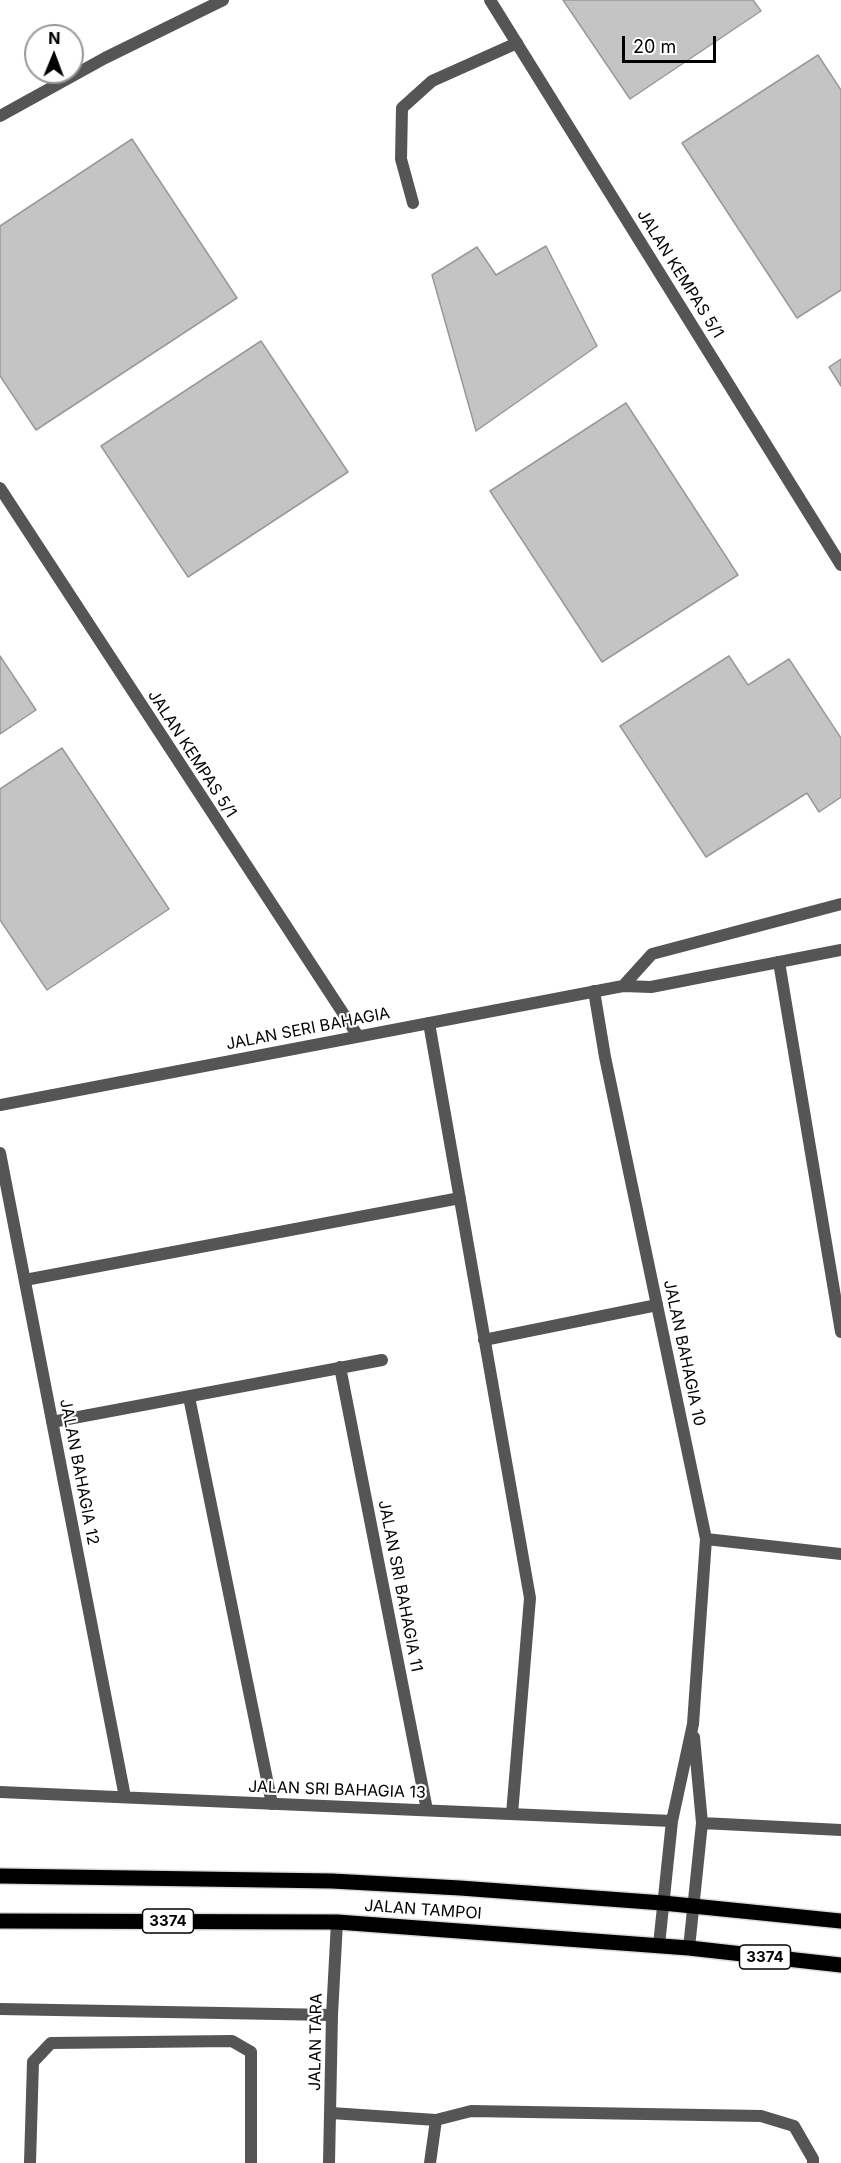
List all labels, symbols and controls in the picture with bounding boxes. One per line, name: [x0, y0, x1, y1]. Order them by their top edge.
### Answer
north arrow: [24, 24, 84, 84]
scale bar: [625, 24, 720, 62]
text: N: [48, 28, 61, 48]
text: 20 m: [633, 36, 676, 57]
street label: JALAN KEMPAS 5/1: [633, 206, 727, 342]
street label: JALAN KEMPAS 5/1: [144, 687, 240, 821]
street label: JALAN SERI BAHAGIA: [224, 1004, 392, 1054]
street label: JALAN BAHAGIA 10: [659, 1278, 709, 1428]
street label: JALAN BAHAGIA 12: [55, 1397, 103, 1547]
street label: JALAN SRI BAHAGIA 11: [374, 1499, 426, 1673]
street label: JALAN SRI BAHAGIA 13: [248, 1777, 426, 1803]
street label: JALAN TAMPOI: [364, 1896, 482, 1924]
road number: 3374: [142, 1909, 194, 1933]
road number: 3374: [740, 1945, 790, 1969]
street label: JALAN TARA: [306, 1993, 326, 2091]

